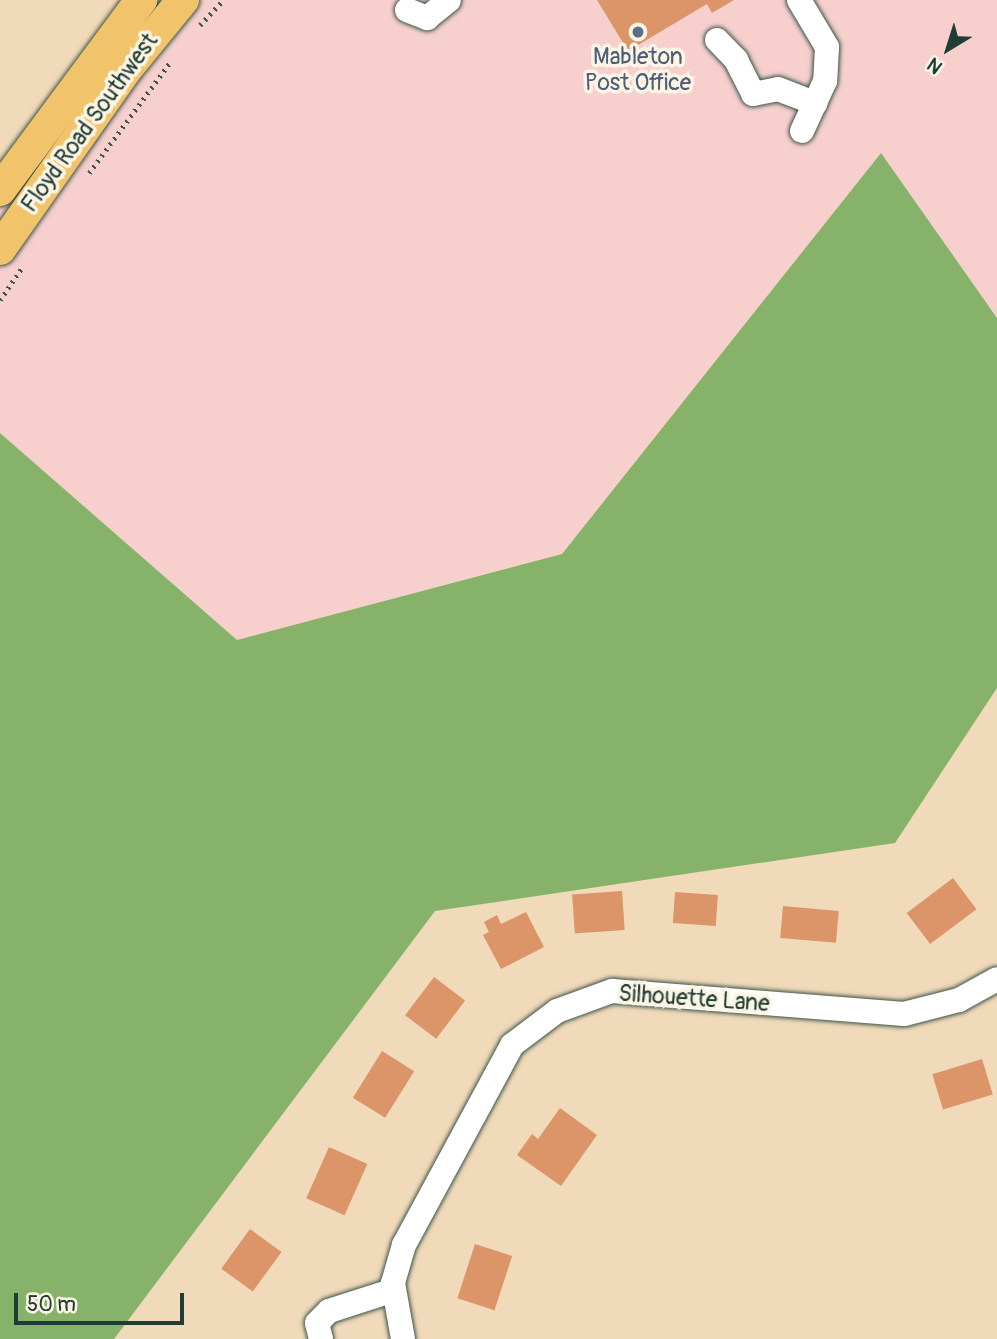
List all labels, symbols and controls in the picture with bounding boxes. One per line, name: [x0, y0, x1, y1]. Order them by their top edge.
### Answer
north arrow: [913, 14, 983, 84]
marker: Mableton Post Office: [630, 24, 646, 40]
street label: Floyd Road Southwest: [16, 28, 164, 218]
place label: Mableton Post Office: [585, 43, 691, 97]
text: N: [923, 52, 948, 79]
street label: Silhouette Lane: [618, 980, 770, 1018]
scale bar: [18, 1280, 187, 1324]
text: 50 m: [27, 1291, 76, 1318]

